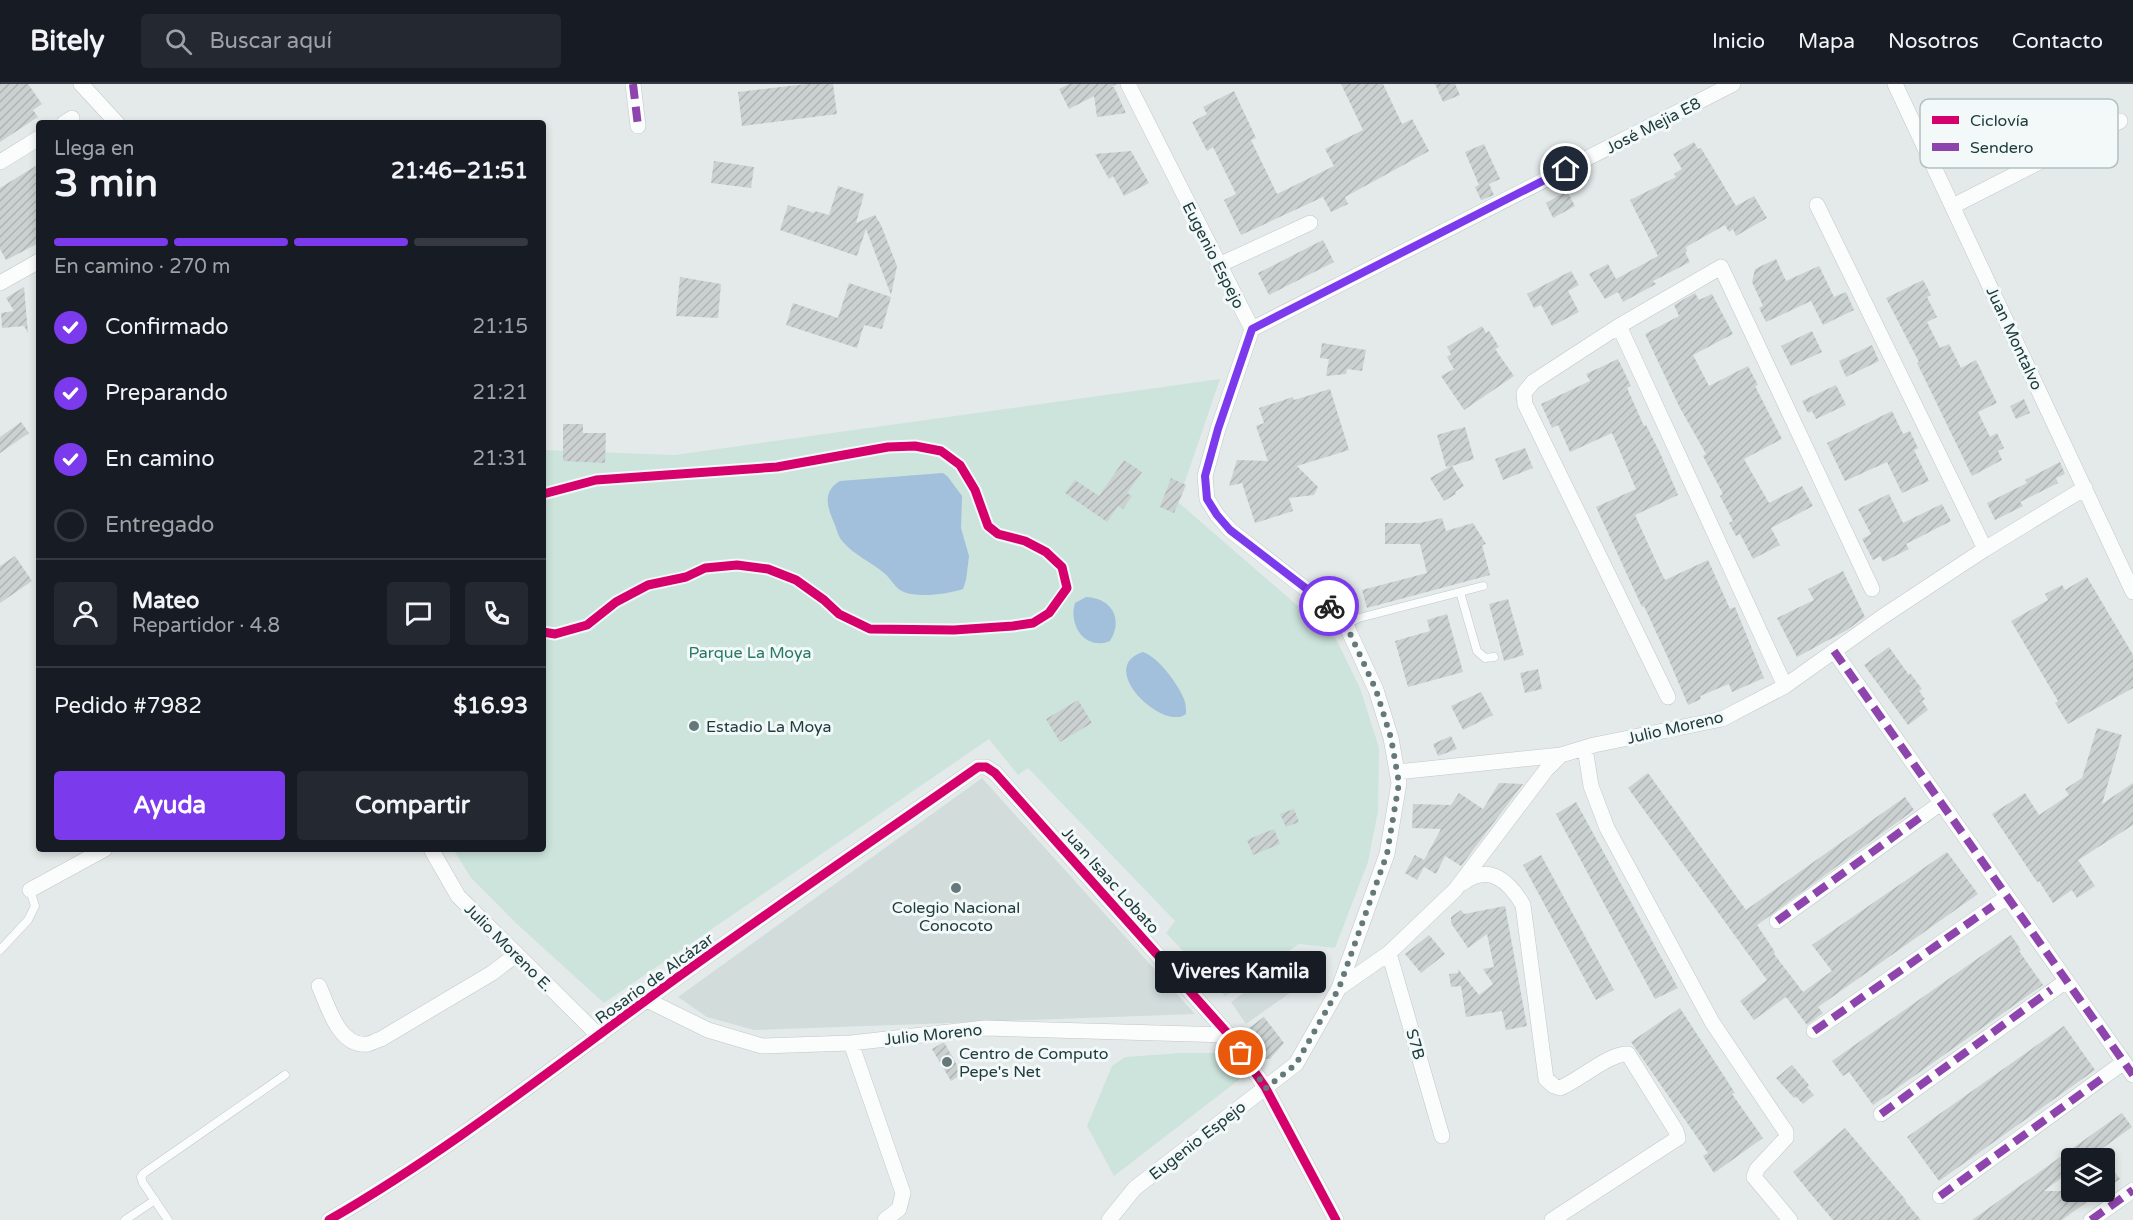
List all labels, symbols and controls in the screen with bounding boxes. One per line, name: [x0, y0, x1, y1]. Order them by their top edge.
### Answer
search box: [141, 14, 561, 68]
text: Bitely: [30, 24, 105, 58]
icon: search: [162, 25, 195, 58]
text: Buscar aquí: [210, 28, 332, 54]
text: Inicio: [1712, 29, 1765, 54]
text: Mapa: [1798, 29, 1855, 54]
text: Nosotros: [1888, 29, 1979, 54]
text: Contacto: [2012, 29, 2103, 54]
street label: José Mejia E8: [1603, 93, 1704, 158]
legend: [1920, 99, 2118, 168]
text: Ciclovía: [1970, 111, 2029, 131]
text: Llega en: [54, 137, 134, 161]
text: Sendero: [1970, 138, 2033, 158]
pin: [1540, 143, 1591, 194]
icon: home: [1549, 152, 1582, 185]
text: 21:46–21:51: [391, 158, 528, 184]
text: 3 min: [54, 160, 158, 207]
street label: Eugenio Espejo: [1178, 199, 1249, 312]
text: En camino · 270 m: [54, 255, 230, 279]
street label: Juan Montalvo: [1981, 284, 2047, 393]
icon: check: [54, 311, 87, 344]
text: Confirmado: [105, 314, 229, 340]
text: 21:15: [473, 315, 528, 339]
icon: check: [54, 377, 87, 410]
text: Preparando: [105, 380, 228, 406]
text: 21:21: [473, 381, 528, 405]
icon: check: [54, 443, 87, 476]
text: En camino: [105, 446, 215, 472]
text: 21:31: [473, 447, 528, 471]
text: Entregado: [105, 512, 214, 538]
courier: [1299, 576, 1359, 636]
button: person: [54, 582, 117, 645]
button: chat: [387, 582, 450, 645]
button: phone: [465, 582, 528, 645]
text: Mateo: [132, 588, 199, 614]
icon: bike: [1313, 590, 1346, 623]
text: Repartidor · 4.8: [132, 614, 280, 638]
park label: Parque La Moya: [689, 643, 811, 663]
text: Pedido #7982: [54, 693, 202, 719]
text: $16.93: [453, 693, 528, 719]
street label: Julio Moreno: [1625, 707, 1725, 749]
place label: Estadio La Moya: [706, 717, 832, 737]
marker: Estadio La Moya: [687, 719, 701, 733]
button: Ayuda: [54, 771, 285, 840]
button: Compartir: [297, 771, 528, 840]
street label: Juan Isaac Lobato: [1057, 823, 1163, 938]
marker: Colegio Nacional Conocoto: [949, 881, 963, 895]
place label: Colegio Nacional Conocoto: [892, 898, 1020, 936]
street label: Julio Moreno E.: [460, 899, 557, 996]
street label: Rosario de Alcázar: [591, 929, 718, 1028]
callout: Viveres Kamila: [1156, 951, 1326, 993]
text: Viveres Kamila: [1171, 960, 1310, 984]
street label: Julio Moreno: [883, 1020, 983, 1050]
pin: [1215, 1027, 1266, 1078]
street label: S7B: [1401, 1027, 1429, 1062]
icon: bag: [1224, 1036, 1257, 1069]
place label: Centro de Computo Pepe's Net: [959, 1044, 1109, 1082]
marker: Centro de Computo Pepe's Net: [940, 1055, 954, 1069]
street label: Eugenio Espejo: [1145, 1097, 1250, 1185]
map controls: [2061, 1148, 2115, 1202]
button: layers: [2061, 1148, 2115, 1202]

